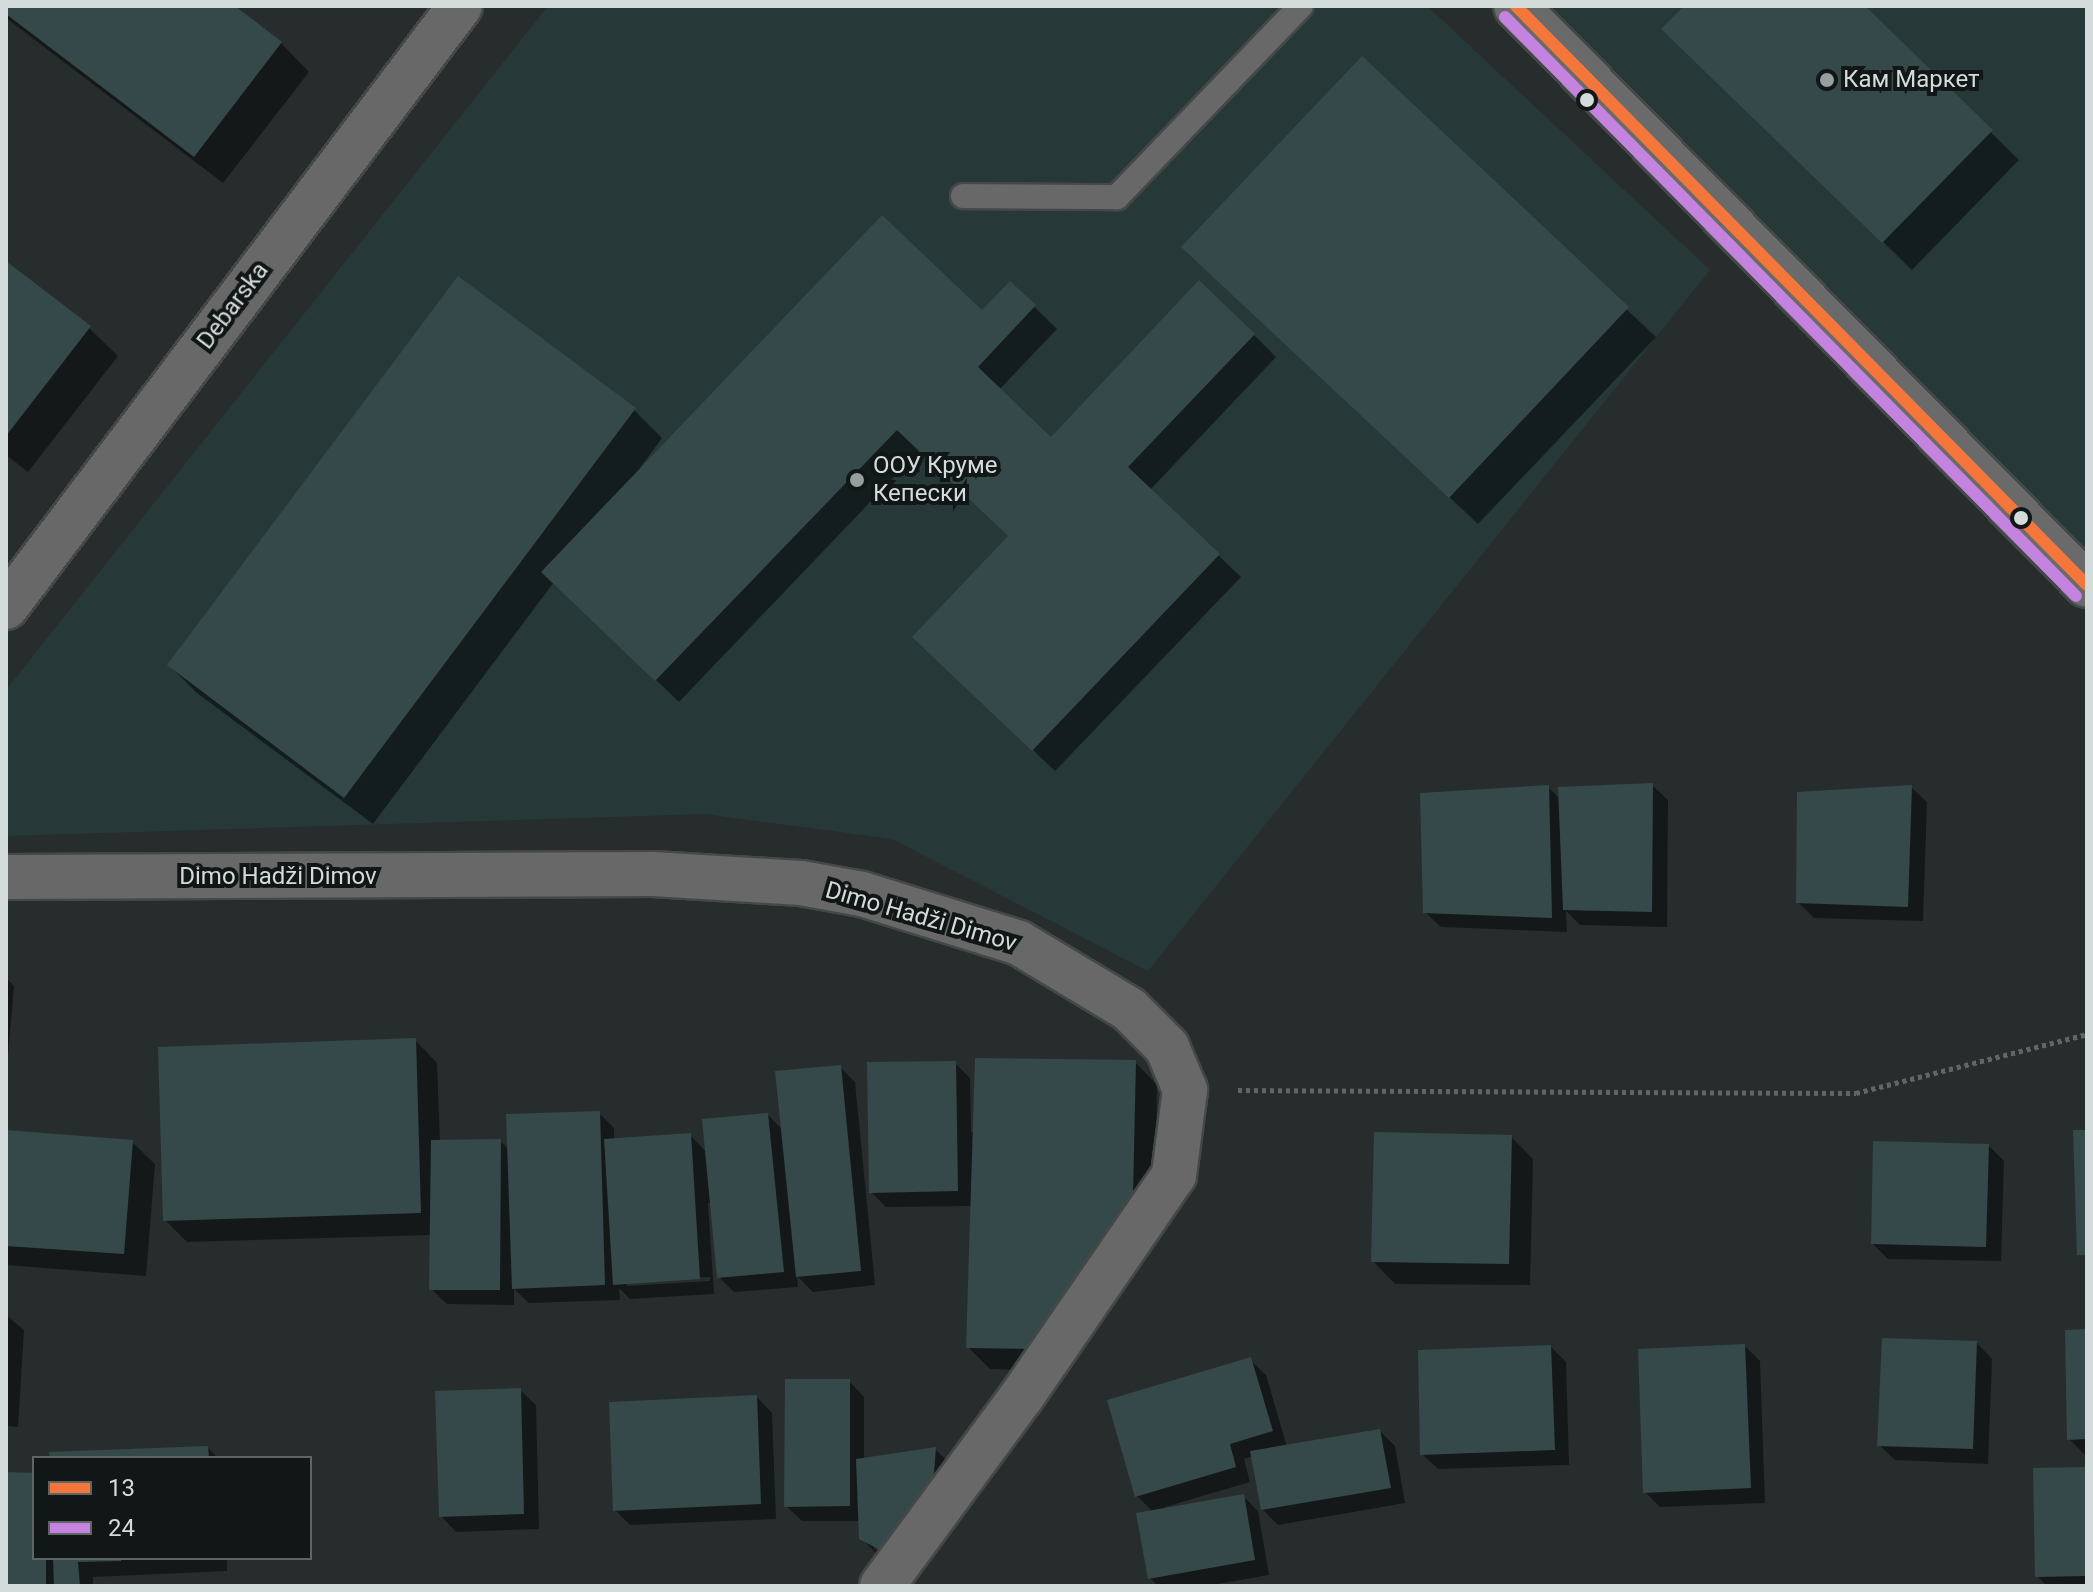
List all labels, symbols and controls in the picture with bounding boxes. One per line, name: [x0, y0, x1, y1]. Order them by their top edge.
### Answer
place label: Кам Маркет: [1843, 66, 1980, 94]
marker: Кам Маркет: [1818, 71, 1836, 89]
unlabelled marker: [1579, 92, 1595, 108]
street label: Debarska: [191, 257, 275, 355]
place label: ООУ Круме Кепески: [873, 452, 997, 508]
marker: ООУ Круме Кепески: [848, 471, 866, 489]
unlabelled marker: [2013, 510, 2029, 526]
street label: Dimo Hadži Dimov: [179, 863, 377, 891]
street label: Dimo Hadži Dimov: [822, 876, 1020, 958]
legend: [32, 1456, 312, 1560]
text: 13: [108, 1474, 135, 1502]
text: 24: [108, 1514, 135, 1542]

